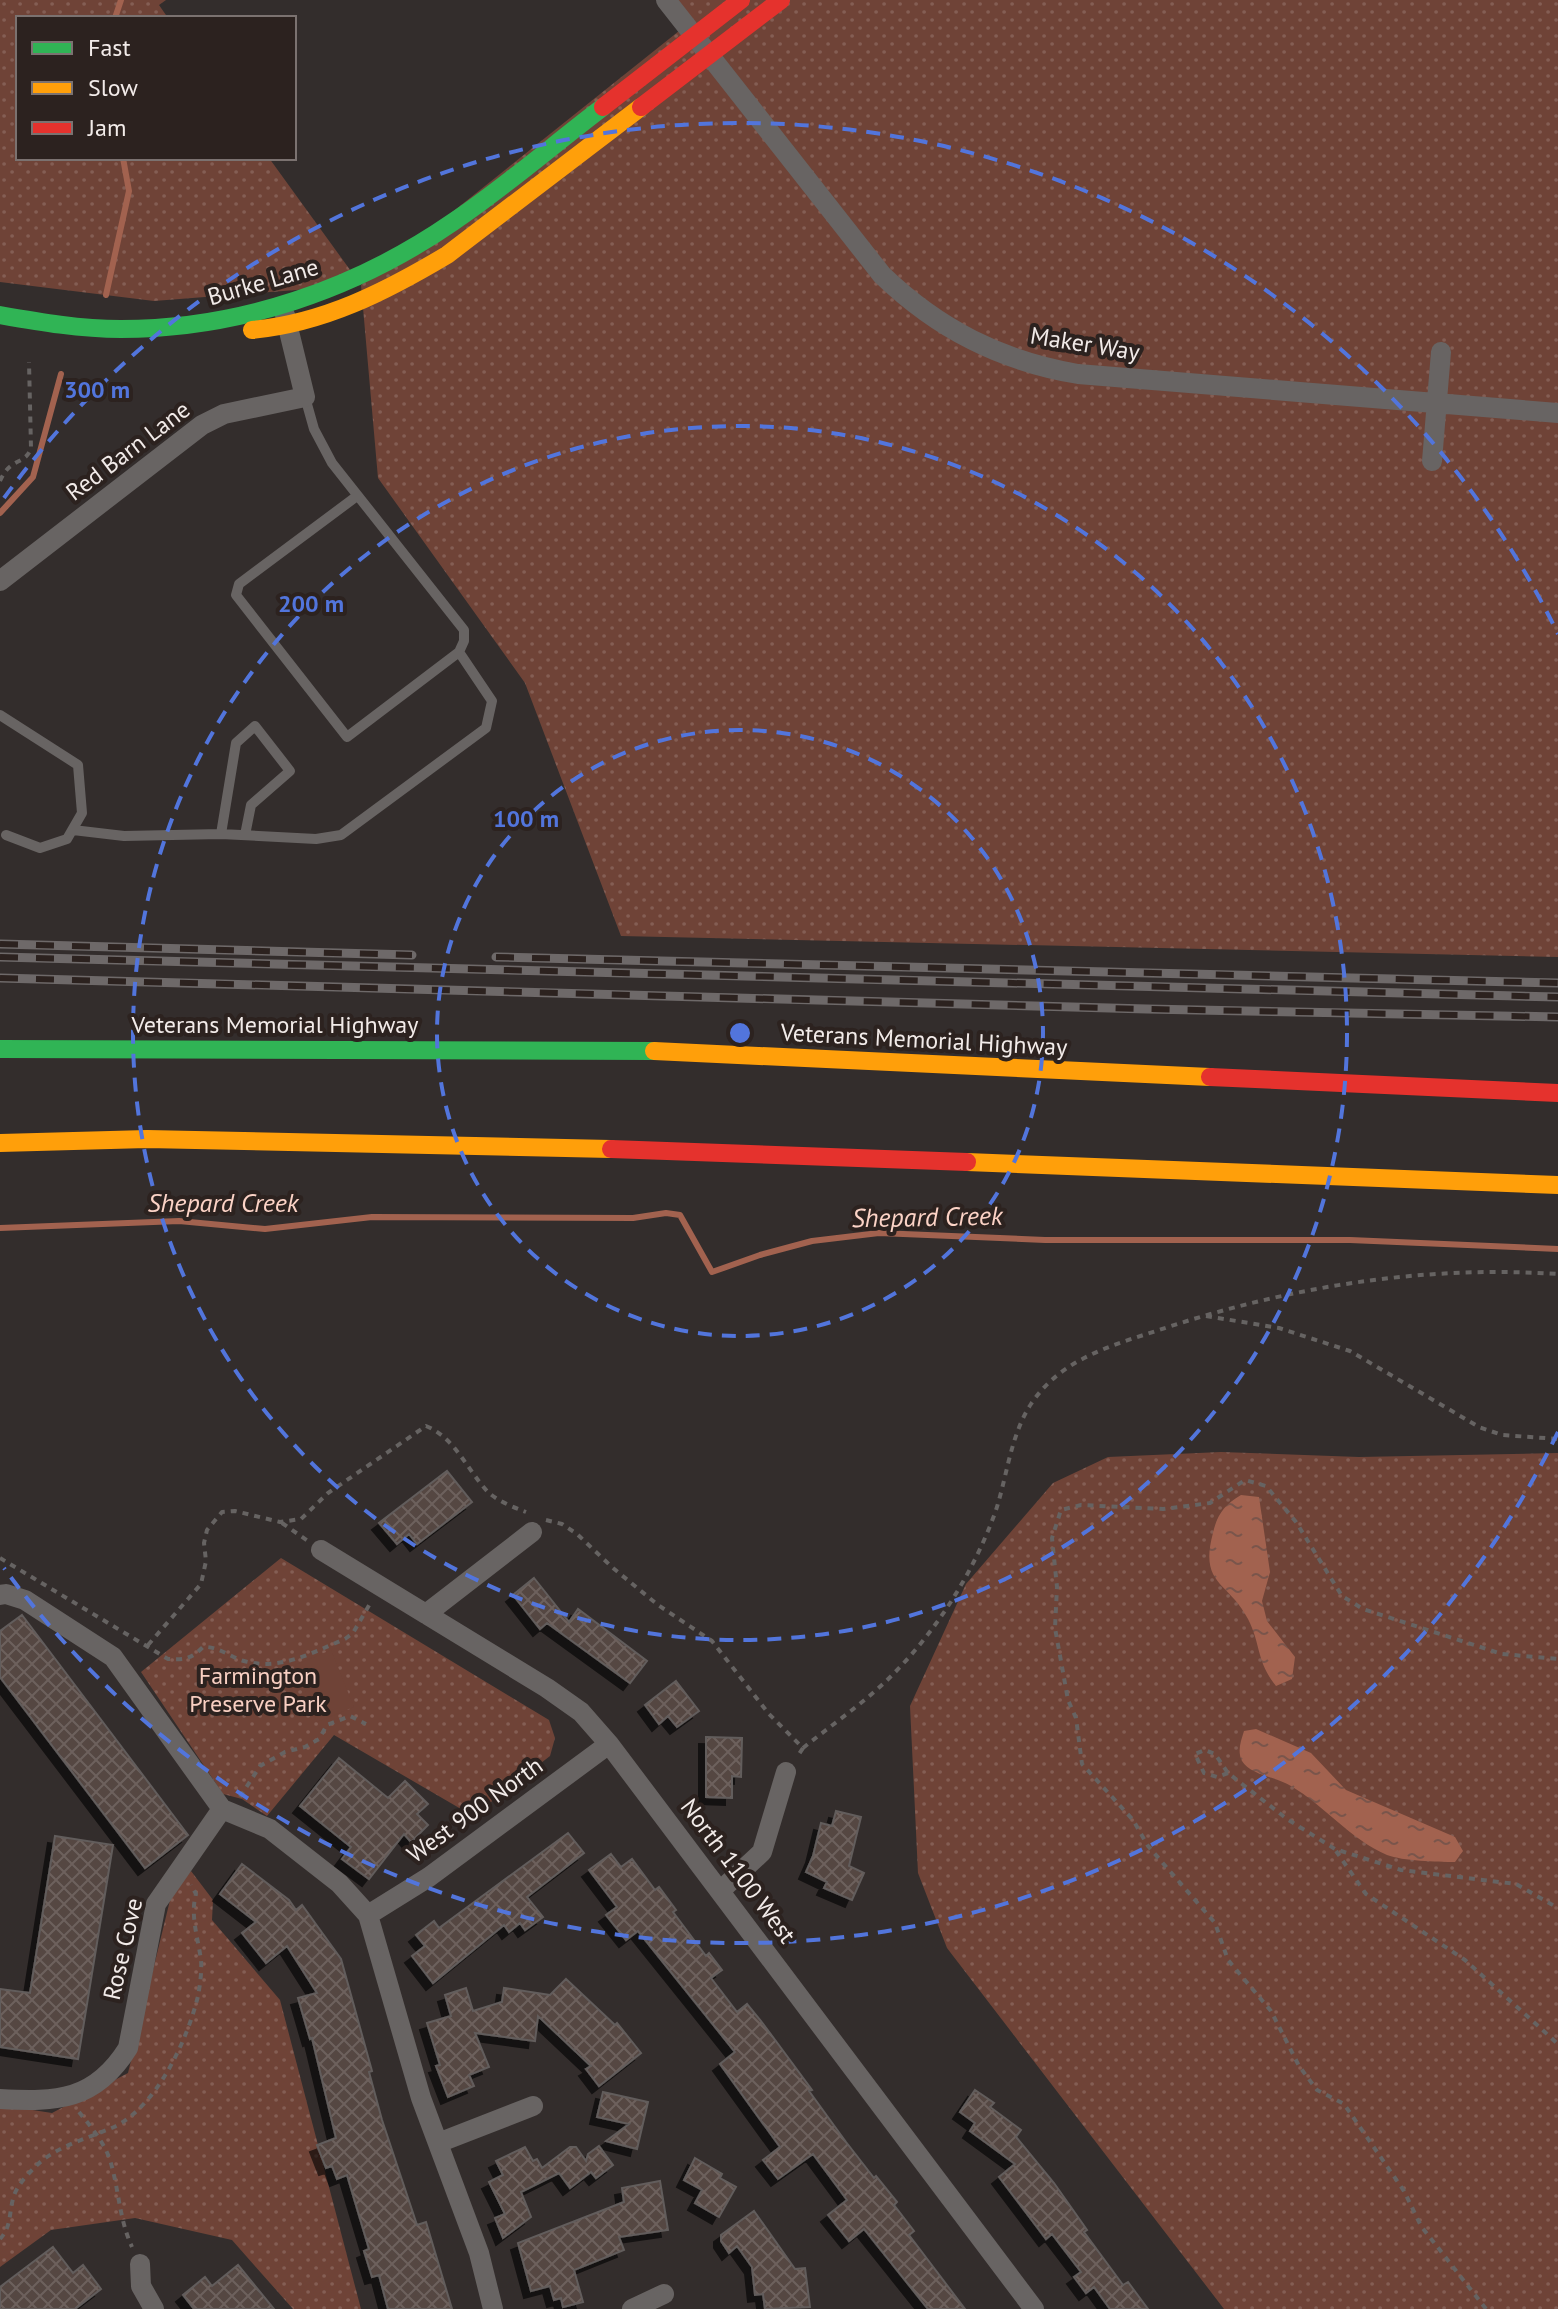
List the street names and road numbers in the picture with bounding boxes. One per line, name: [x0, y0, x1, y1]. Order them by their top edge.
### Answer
street label: Burke Lane: [204, 251, 322, 312]
street label: Maker Way: [1028, 320, 1142, 367]
street label: Red Barn Lane: [60, 394, 196, 507]
street label: Veterans Memorial Highway: [131, 1009, 418, 1040]
street label: Veterans Memorial Highway: [779, 1016, 1068, 1062]
street label: West 900 North: [401, 1750, 549, 1869]
street label: North 1100 West: [674, 1792, 803, 1949]
street label: Rose Cove: [96, 1895, 149, 2003]

